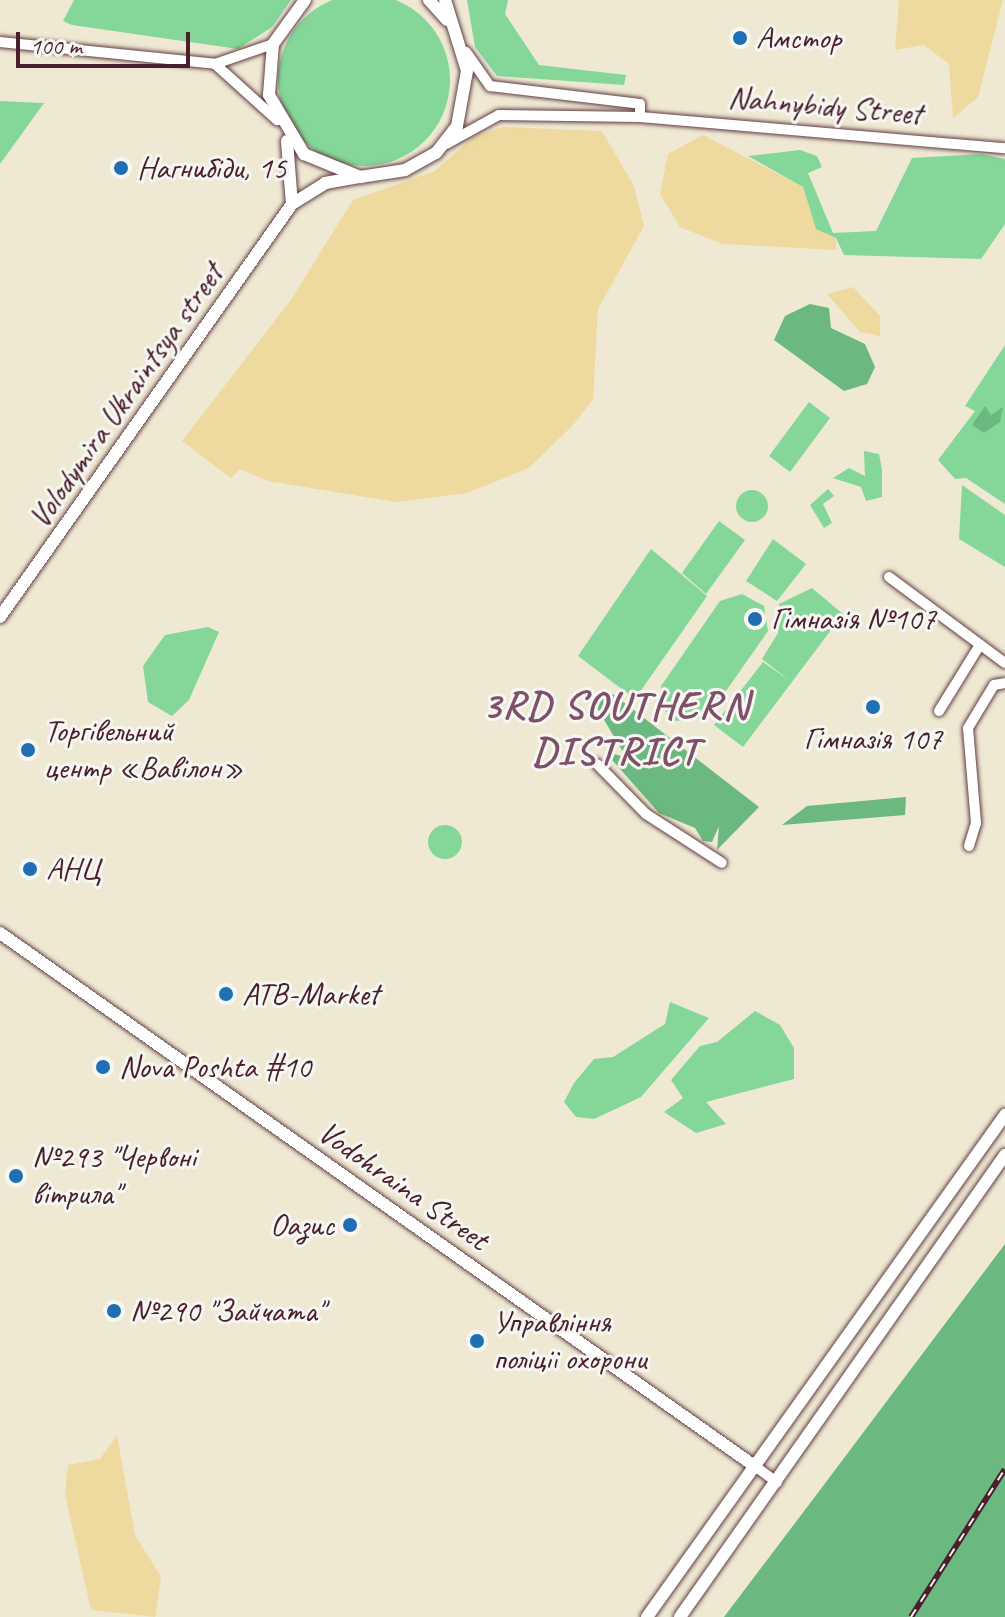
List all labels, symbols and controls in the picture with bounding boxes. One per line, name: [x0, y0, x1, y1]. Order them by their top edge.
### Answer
scale bar: [20, 16, 194, 66]
place label: Амстор: [756, 19, 841, 57]
marker: Амстор: [731, 29, 749, 47]
text: 100 m: [30, 31, 82, 61]
street label: Nahnybidy Street: [727, 78, 923, 134]
place label: Нагнибіди, 15: [137, 149, 286, 187]
marker: Нагнибіди, 15: [112, 159, 130, 177]
street label: Volodymira Ukraintsya street: [20, 256, 232, 536]
place label: Гімназія №107: [771, 600, 936, 638]
marker: Гімназія №107: [746, 610, 764, 628]
district label: 3RD SOUTHERN DISTRICT: [483, 681, 749, 775]
marker: Гімназія 107: [864, 698, 882, 716]
place label: Торгівельний центр «Вавілон»: [44, 713, 243, 788]
place label: Гімназія 107: [804, 720, 942, 758]
marker: Торгівельний центр «Вавілон»: [19, 741, 37, 759]
place label: АНЦ: [46, 850, 101, 888]
marker: АНЦ: [21, 860, 39, 878]
place label: ATB-Market: [242, 975, 379, 1013]
marker: ATB-Market: [217, 985, 235, 1003]
place label: Nova Poshta #10: [119, 1048, 309, 1086]
marker: Nova Poshta #10: [94, 1058, 112, 1076]
street label: Vodohraina Street: [310, 1113, 496, 1259]
place label: №293 "Червоні вітрила": [32, 1139, 196, 1214]
marker: №293 "Червоні вітрила": [7, 1167, 25, 1185]
place label: Оазис: [270, 1206, 334, 1244]
marker: Оазис: [341, 1216, 359, 1234]
place label: №290 "Зайчата": [130, 1292, 324, 1330]
marker: №290 "Зайчата": [105, 1302, 123, 1320]
place label: Управлiння полiцii охорони: [493, 1304, 647, 1379]
marker: Управлiння полiцii охорони: [468, 1332, 486, 1350]

